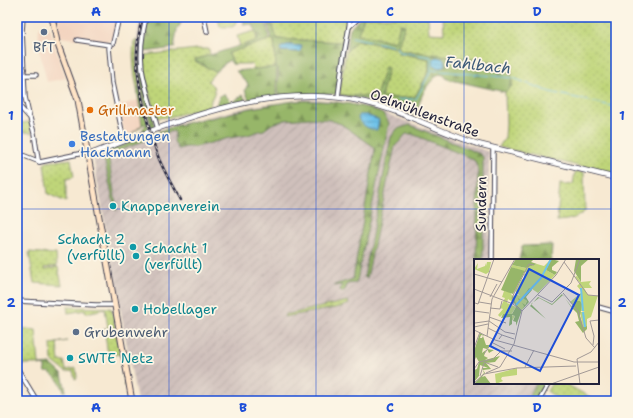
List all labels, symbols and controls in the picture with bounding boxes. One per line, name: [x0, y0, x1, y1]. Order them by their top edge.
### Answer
text: A: [91, 3, 101, 20]
text: B: [239, 3, 247, 20]
text: C: [386, 3, 394, 20]
text: D: [532, 3, 542, 20]
marker: BfT: [39, 27, 49, 37]
place label: BfT: [33, 38, 55, 56]
water label: Fahlbach: [444, 52, 512, 78]
street label: Oelmühlenstraße: [368, 85, 482, 141]
place label: Grillmaster: [98, 101, 175, 119]
marker: Grillmaster: [85, 105, 95, 115]
text: 1: [8, 107, 14, 124]
text: 1: [619, 107, 625, 124]
place label: Bestattungen Hackmann: [80, 127, 170, 161]
marker: Bestattungen Hackmann: [67, 139, 77, 149]
street label: Sundern: [472, 176, 490, 232]
place label: Knappenverein: [121, 197, 220, 215]
marker: Knappenverein: [108, 201, 118, 211]
place label: Schacht 2 (verfüllt): [57, 230, 125, 264]
place label: Schacht 1 (verfüllt): [144, 239, 208, 273]
marker: Schacht 2 (verfüllt): [128, 242, 138, 252]
marker: Schacht 1 (verfüllt): [131, 251, 141, 261]
inset map: [474, 259, 599, 384]
text: 2: [6, 294, 16, 311]
text: 2: [617, 294, 627, 311]
place label: Hobellager: [143, 300, 218, 318]
marker: Hobellager: [130, 304, 140, 314]
place label: Grubenwehr: [84, 323, 168, 341]
marker: Grubenwehr: [71, 327, 81, 337]
place label: SWTE Netz: [78, 349, 154, 367]
marker: SWTE Netz: [65, 353, 75, 363]
text: A: [91, 399, 101, 416]
text: B: [239, 399, 247, 416]
text: C: [386, 399, 394, 416]
text: D: [532, 399, 542, 416]

